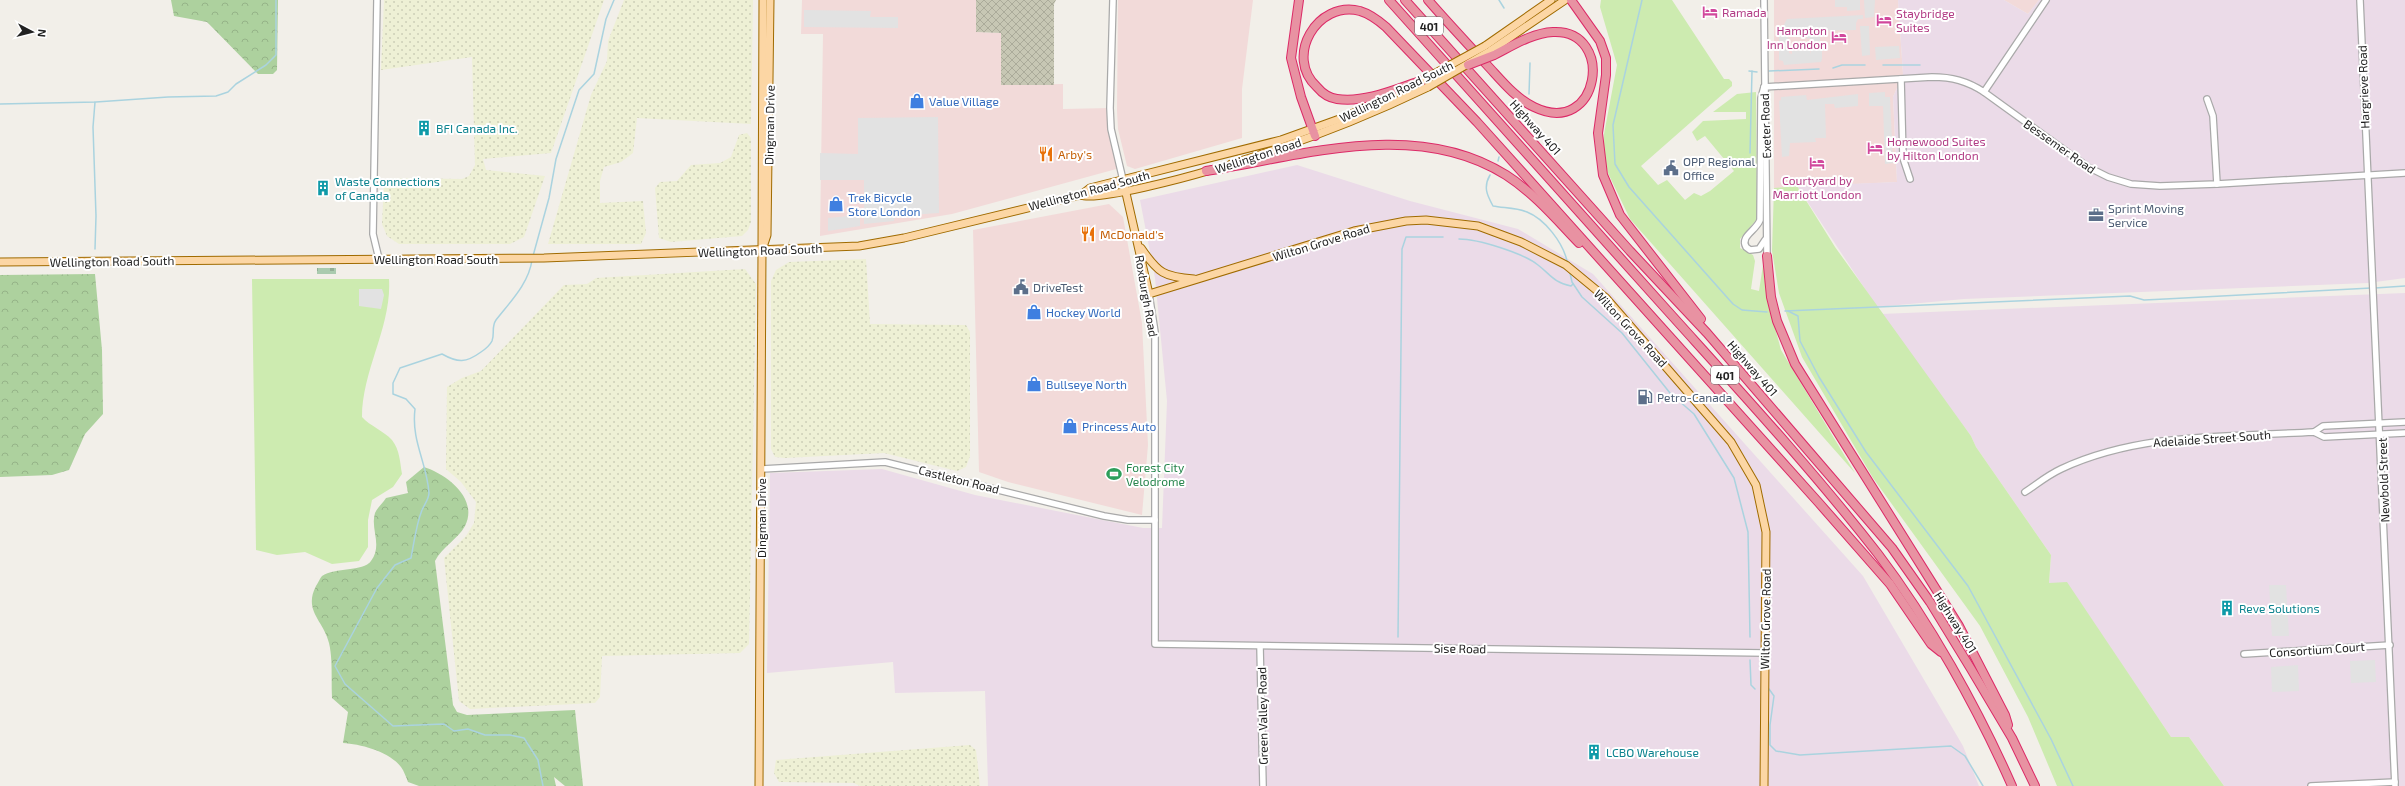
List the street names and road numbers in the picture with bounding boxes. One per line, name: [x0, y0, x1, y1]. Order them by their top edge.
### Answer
road number: 401: [1415, 17, 1443, 35]
street label: Hargrieve Road: [2355, 45, 2371, 129]
street label: Wellington Road South: [1337, 57, 1455, 125]
street label: Dingman Drive: [761, 85, 777, 165]
street label: Exeter Road: [1757, 93, 1773, 159]
street label: Highway 401: [1508, 97, 1564, 157]
street label: Bessemer Road: [2021, 116, 2099, 176]
street label: Wellington Road: [1213, 134, 1303, 176]
street label: Wellington Road South: [1027, 167, 1151, 213]
street label: Wilton Grove Road: [1271, 221, 1371, 263]
street label: Wellington Road South: [697, 241, 823, 259]
street label: Wellington Road South: [374, 252, 498, 266]
street label: Wellington Road South: [50, 253, 174, 269]
street label: Roxburgh Road: [1133, 254, 1161, 338]
street label: Wilton Grove Road: [1591, 286, 1671, 370]
street label: Highway 401: [1725, 337, 1781, 399]
road number: 401: [1711, 366, 1739, 384]
street label: Adelaide Street South: [2153, 427, 2271, 449]
street label: Newbold Street: [2375, 437, 2391, 523]
street label: Castleton Road: [917, 462, 1001, 496]
street label: Dingman Drive: [754, 478, 768, 558]
street label: Wilton Grove Road: [1757, 568, 1773, 670]
street label: Highway 401: [1932, 589, 1980, 655]
street label: Consortium Court: [2269, 639, 2366, 659]
street label: Sise Road: [1434, 641, 1486, 655]
street label: Green Valley Road: [1254, 667, 1270, 765]

